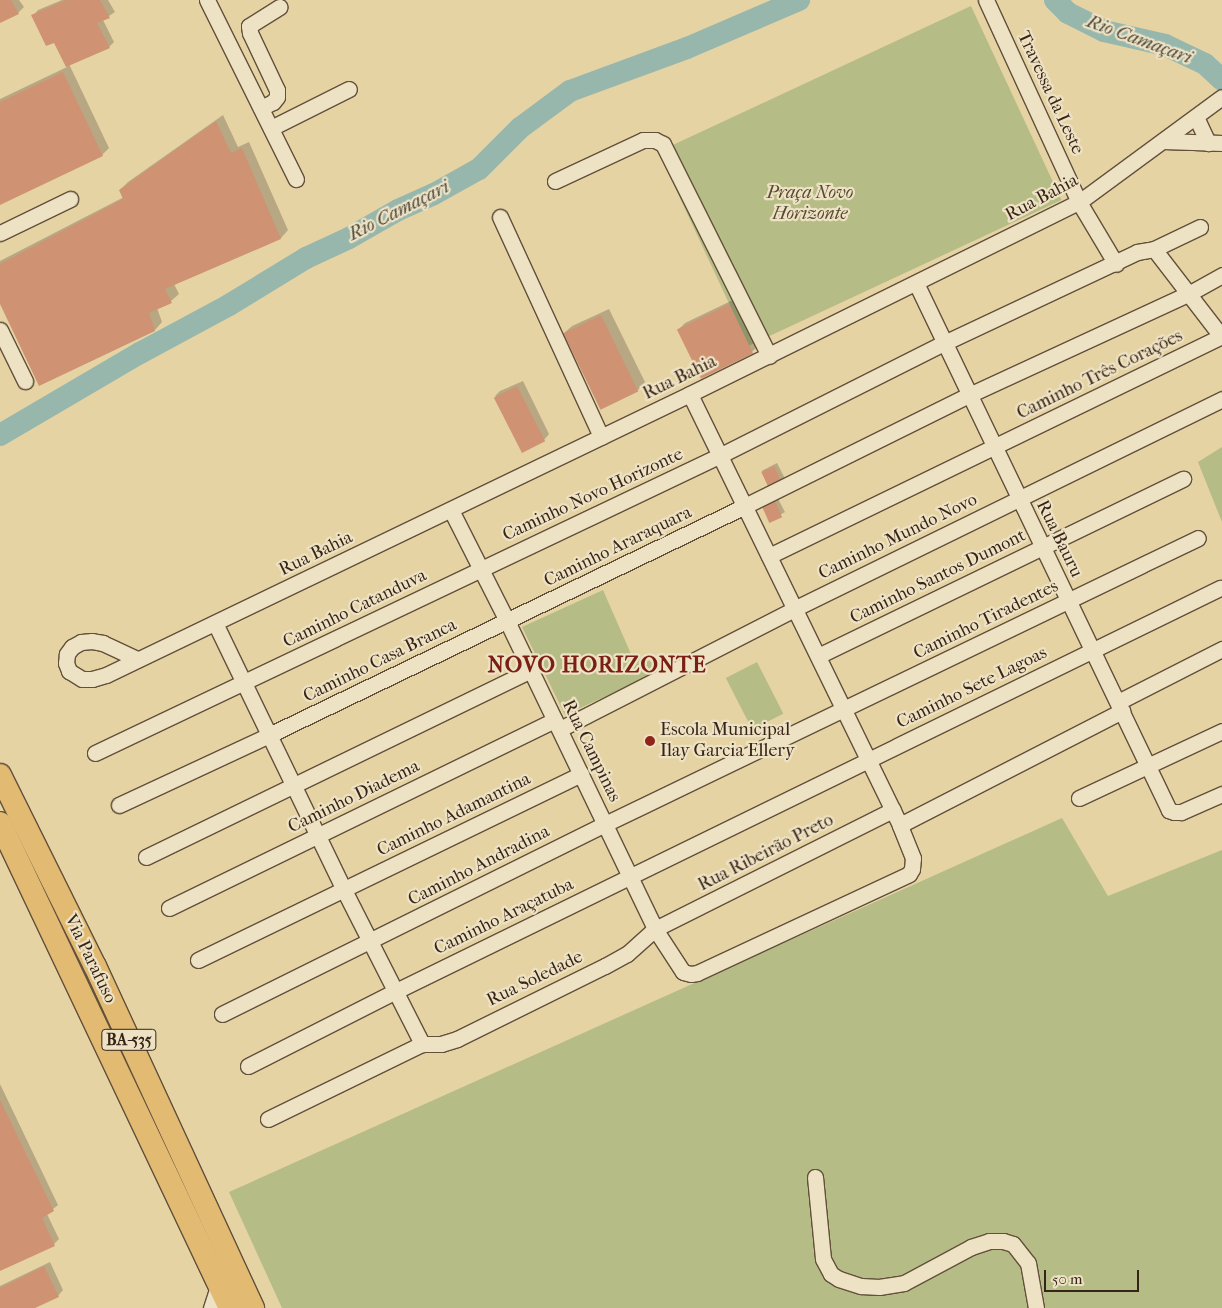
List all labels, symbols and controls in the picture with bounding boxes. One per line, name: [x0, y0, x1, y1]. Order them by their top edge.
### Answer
water label: Rio Camaçari: [1083, 10, 1195, 70]
street label: Travessa da Leste: [1012, 28, 1088, 158]
street label: Rua Bahia: [1002, 170, 1082, 226]
water label: Rio Camaçari: [345, 176, 453, 246]
park label: Praça Novo Horizonte: [767, 183, 853, 225]
street label: Caminho Três Corações: [1014, 325, 1186, 425]
street label: Rua Bahia: [640, 351, 720, 405]
street label: Caminho Novo Horizonte: [499, 444, 687, 546]
street label: Caminho Mundo Novo: [815, 489, 981, 585]
street label: Rua Bauru: [1031, 497, 1087, 581]
street label: Caminho Araraquara: [541, 502, 695, 592]
street label: Caminho Santos Dumont: [847, 525, 1029, 629]
street label: Rua Bahia: [276, 527, 356, 581]
street label: Caminho Catanduva: [280, 565, 430, 653]
street label: Caminho Tiradentes: [910, 576, 1062, 664]
street label: Caminho Casa Branca: [300, 615, 460, 707]
street label: Caminho Sete Lagoas: [893, 642, 1051, 734]
district label: NOVO HORIZONTE: [486, 653, 708, 679]
street label: Rua Campinas: [557, 696, 625, 806]
place label: Escola Municipal Ilay Garcia Ellery: [660, 720, 795, 762]
marker: Escola Municipal Ilay Garcia Ellery: [644, 735, 656, 747]
street label: Caminho Diadema: [285, 756, 423, 838]
street label: Caminho Adamantina: [374, 768, 534, 862]
street label: Rua Ribeirão Preto: [695, 810, 837, 896]
street label: Caminho Andradina: [405, 821, 553, 911]
street label: Caminho Araçatuba: [431, 874, 577, 960]
street label: Via Parafuso: [59, 911, 121, 1007]
street label: Rua Soledade: [484, 946, 586, 1012]
road number: BA-535: [100, 1026, 158, 1054]
scale bar: [1047, 1260, 1142, 1292]
text: 50 m: [1052, 1270, 1082, 1288]

